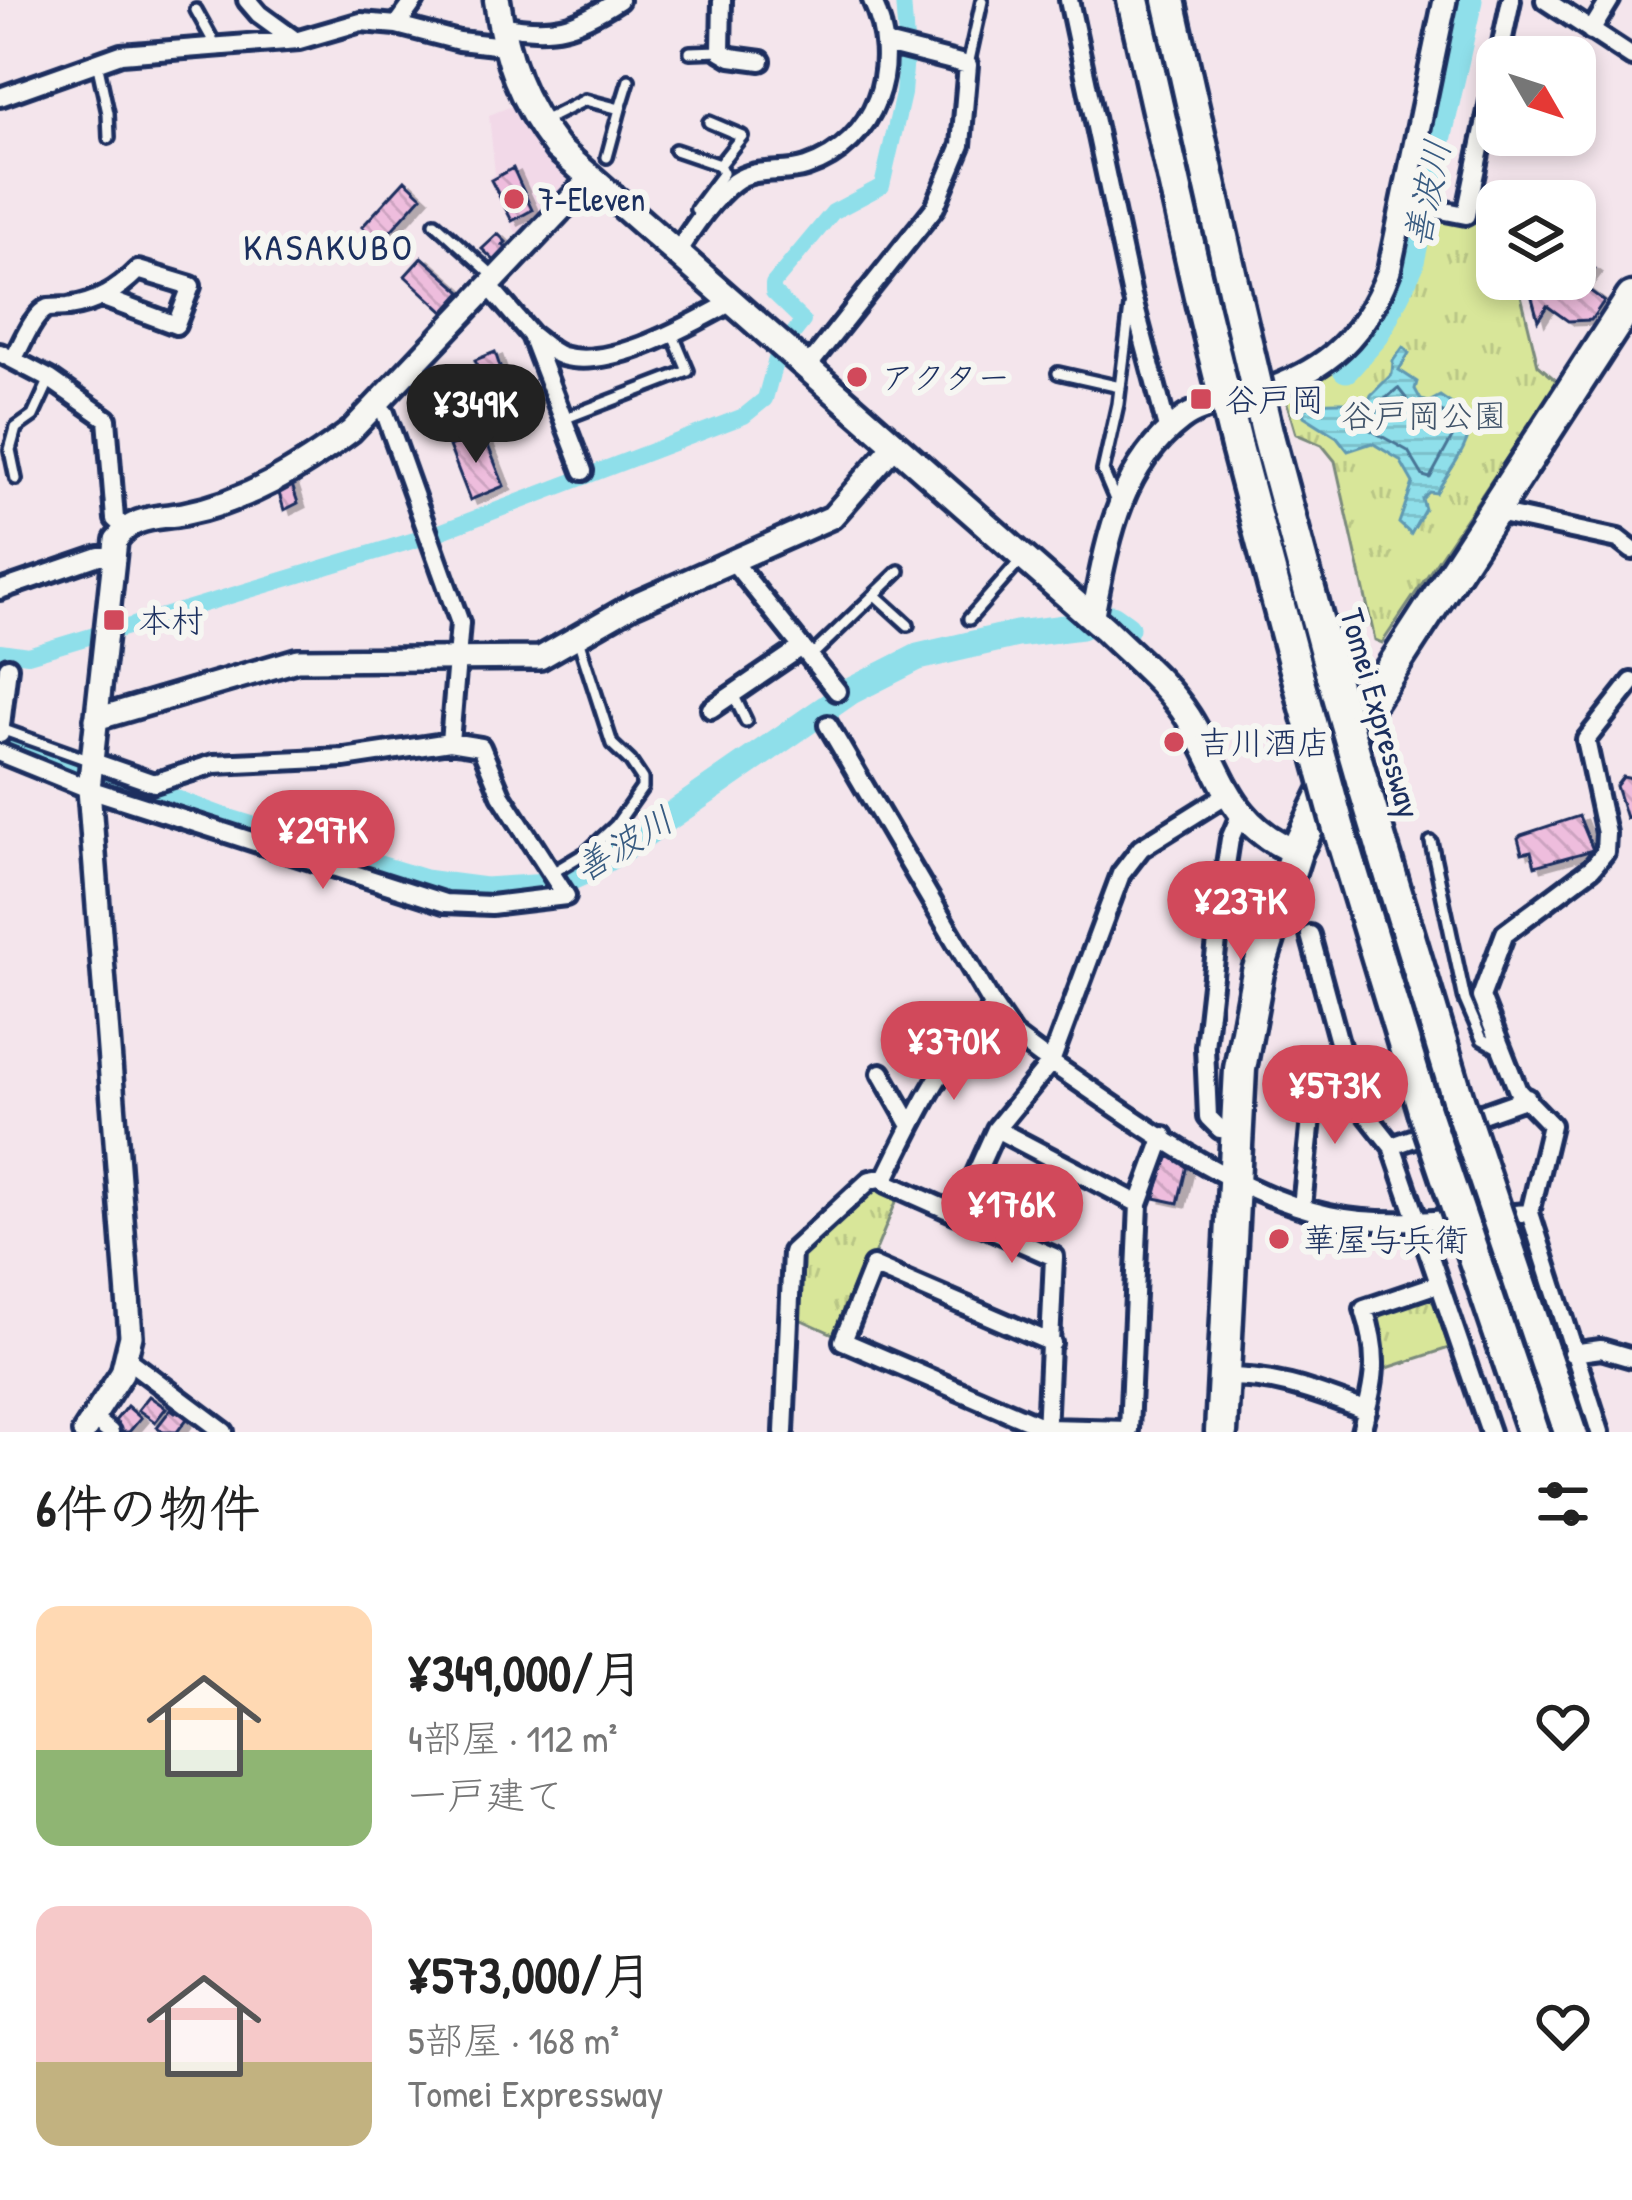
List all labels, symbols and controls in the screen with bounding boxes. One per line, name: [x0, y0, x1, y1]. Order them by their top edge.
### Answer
north arrow: [1476, 36, 1596, 156]
map controls: [1476, 36, 1596, 300]
water label: 善波川: [1391, 135, 1461, 251]
place label: 7-Eleven: [538, 177, 645, 221]
button: layers: [1476, 180, 1596, 300]
marker: 7-Eleven: [501, 186, 527, 212]
district label: KASAKUBO: [243, 222, 415, 271]
place label: アクター: [881, 355, 1010, 399]
pin: ¥349K: [392, 364, 560, 466]
marker: アクター: [844, 364, 870, 390]
text: ¥349K: [434, 376, 518, 429]
place label: 谷戸岡: [1225, 377, 1324, 421]
marker: 谷戸岡: [1188, 386, 1214, 412]
park label: 谷戸岡公園: [1342, 393, 1507, 437]
place label: 本村: [138, 598, 204, 642]
street label: Tomei Expressway: [1329, 603, 1432, 823]
marker: 本村: [101, 607, 127, 633]
place label: 吉川酒店: [1198, 720, 1330, 764]
marker: 吉川酒店: [1161, 729, 1187, 755]
pin: ¥297K: [239, 790, 407, 892]
water label: 善波川: [564, 794, 682, 892]
text: ¥297K: [278, 802, 368, 855]
pin: ¥237K: [1157, 861, 1325, 963]
text: ¥237K: [1194, 873, 1288, 926]
pin: ¥370K: [870, 1001, 1038, 1103]
text: ¥370K: [908, 1013, 1000, 1066]
pin: ¥573K: [1251, 1045, 1419, 1147]
text: ¥573K: [1289, 1057, 1381, 1110]
pin: ¥176K: [928, 1164, 1096, 1266]
text: ¥176K: [968, 1176, 1056, 1229]
place label: 華屋与兵衛: [1303, 1217, 1468, 1261]
marker: 華屋与兵衛: [1266, 1226, 1292, 1252]
icon: filters: [1530, 1471, 1596, 1537]
text: 6件の物件: [36, 1473, 260, 1542]
text: ¥349,000/月: [408, 1638, 644, 1707]
icon: home: [132, 1654, 276, 1798]
icon: heart: [1530, 1693, 1596, 1759]
text: 4部屋 · 112 m²: [408, 1711, 617, 1764]
text: 一戸建て: [408, 1768, 564, 1821]
text: ¥573,000/月: [408, 1940, 653, 2009]
icon: home: [132, 1954, 276, 2098]
icon: heart: [1530, 1993, 1596, 2059]
text: 5部屋 · 168 m²: [408, 2013, 619, 2066]
text: Tomei Expressway: [408, 2066, 664, 2119]

